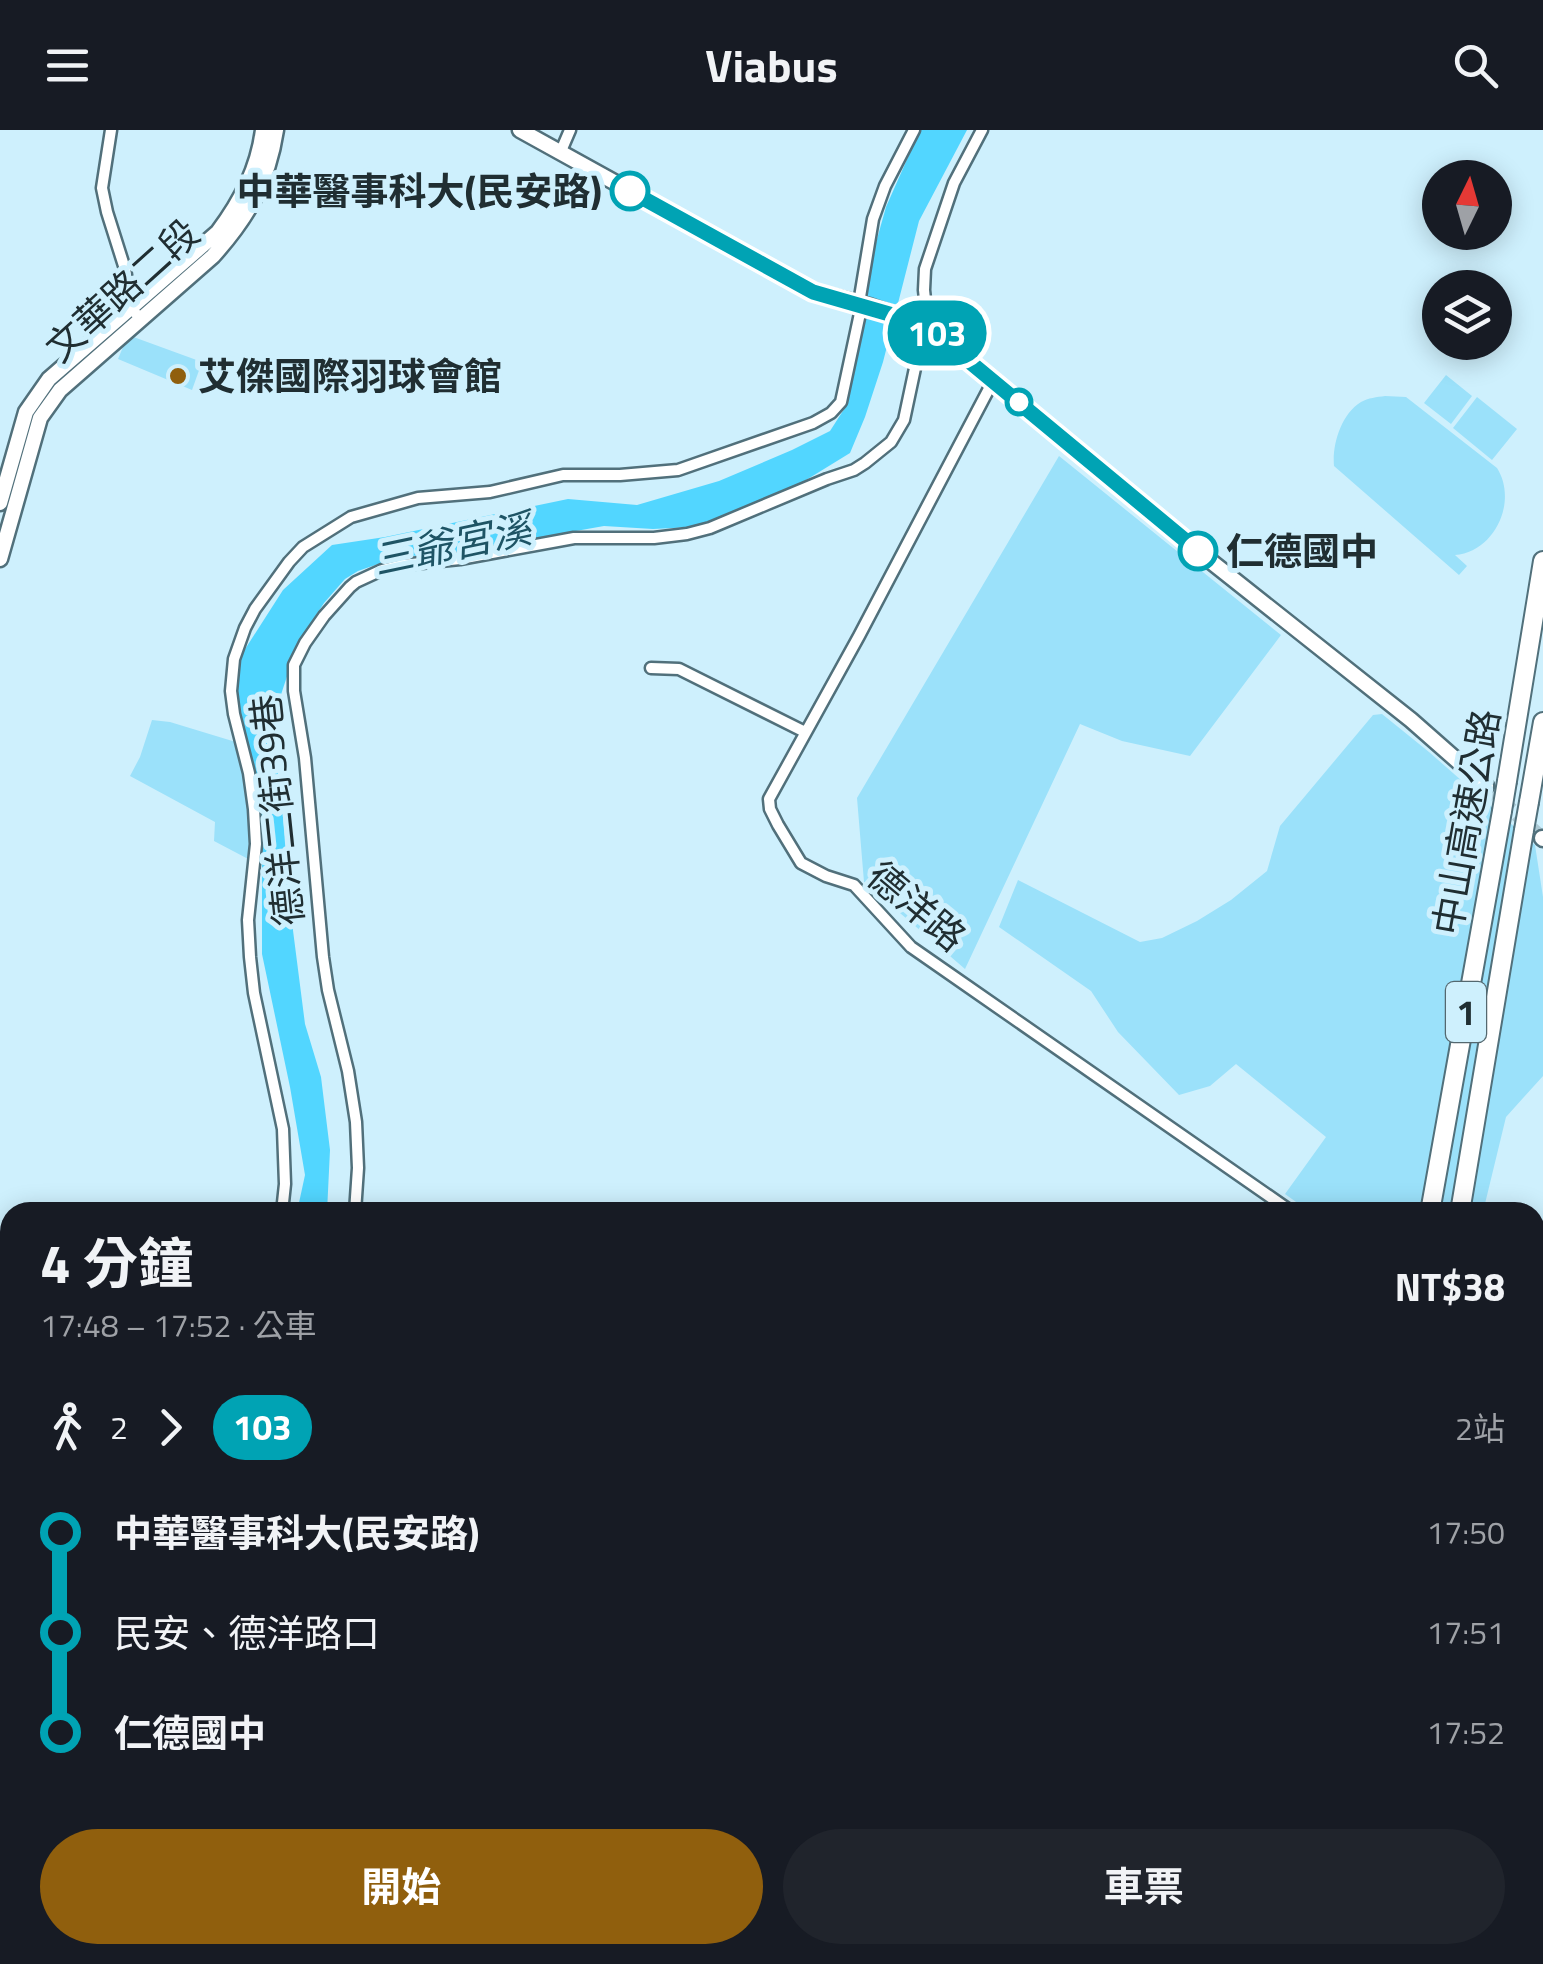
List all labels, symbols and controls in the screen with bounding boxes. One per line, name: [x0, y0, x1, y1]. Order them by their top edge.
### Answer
text: Viabus: [705, 31, 838, 99]
icon: menu: [40, 38, 95, 93]
icon: search: [1448, 38, 1503, 93]
north arrow: [1422, 160, 1512, 250]
map controls: [1422, 160, 1512, 360]
place label: 中華醫事科大(民安路): [237, 162, 602, 220]
marker: 中華醫事科大(民安路): [611, 172, 649, 210]
street label: 文華路二段: [32, 205, 212, 375]
button: layers: [1422, 270, 1512, 360]
line badge: 103: [880, 300, 994, 366]
text: 103: [908, 306, 966, 360]
place label: 艾傑國際羽球會館: [198, 347, 502, 405]
marker: 艾傑國際羽球會館: [167, 365, 189, 387]
unlabelled marker: [1006, 389, 1032, 415]
water label: 三爺宮溪: [367, 496, 541, 590]
place label: 仁德國中: [1226, 522, 1378, 580]
marker: 仁德國中: [1179, 532, 1217, 570]
street label: 德洋二街39巷: [236, 691, 318, 929]
street label: 中山高速公路: [1418, 705, 1514, 939]
street label: 德洋路: [855, 847, 979, 965]
road number: 1: [1446, 982, 1486, 1042]
text: 4 分鐘: [40, 1221, 193, 1304]
text: NT$38: [1395, 1258, 1505, 1316]
text: 17:48 – 17:52 · 公車: [40, 1301, 317, 1349]
icon: walk: [40, 1400, 95, 1455]
icon: forward: [143, 1400, 198, 1455]
text: 103: [233, 1400, 292, 1454]
text: 2: [110, 1403, 128, 1451]
text: 2站: [1455, 1404, 1505, 1452]
text: 中華醫事科大(民安路): [114, 1504, 479, 1562]
text: 17:50: [1426, 1508, 1505, 1556]
text: 民安、德洋路口: [114, 1604, 380, 1662]
text: 17:51: [1426, 1608, 1505, 1656]
text: 仁德國中: [114, 1704, 266, 1762]
text: 17:52: [1426, 1708, 1505, 1756]
button: 開始: [40, 1829, 763, 1944]
button: 車票: [783, 1829, 1505, 1944]

